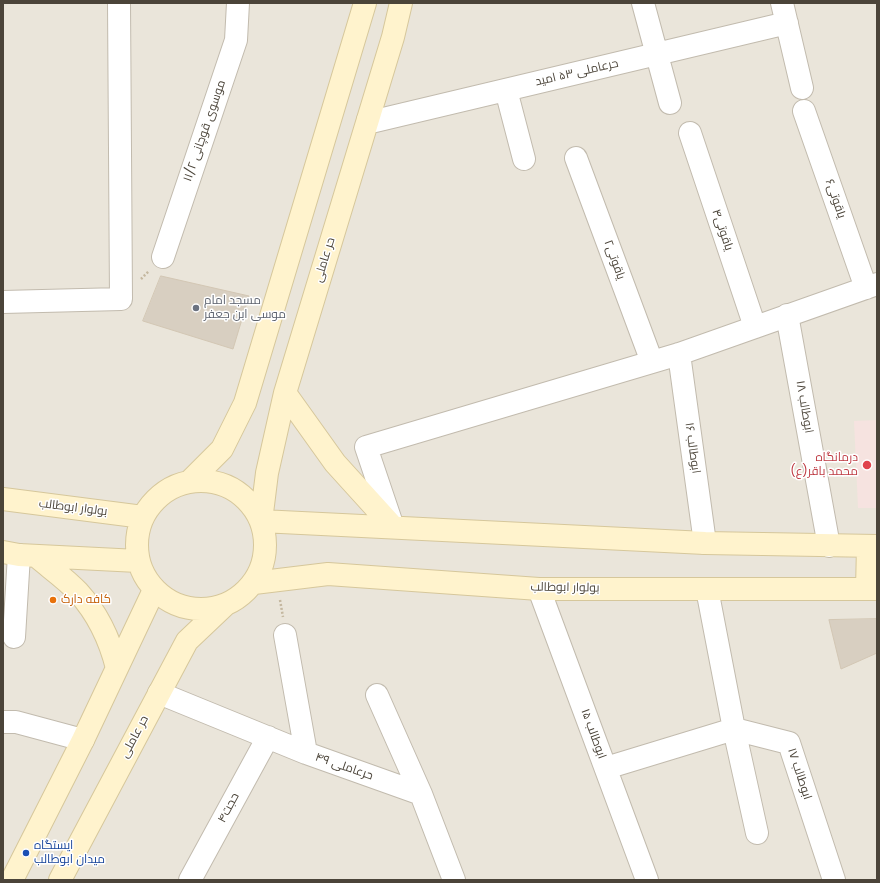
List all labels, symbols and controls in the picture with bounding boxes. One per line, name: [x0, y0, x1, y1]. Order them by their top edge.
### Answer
street label: حرعاملی ۵۳ امید: [534, 56, 620, 90]
street label: موسوی قوچانی ۱۱/۲: [181, 78, 229, 184]
street label: یاقوتی۶: [822, 178, 848, 220]
street label: یاقوتی۴: [708, 207, 736, 253]
street label: حر عاملی: [311, 236, 339, 284]
street label: یاقوتی۲: [600, 238, 628, 282]
place label: مسجد امام موسی ابن جعفر: [204, 294, 286, 322]
marker: مسجد امام موسی ابن جعفر: [191, 303, 201, 313]
street label: ابوطالب ۱۸: [792, 379, 816, 435]
street label: ابوطالب ۱۶: [681, 421, 703, 475]
place label: درمانگاه محمد باقر(ع): [790, 451, 858, 479]
marker: درمانگاه محمد باقر(ع): [861, 459, 873, 471]
street label: بولوار ابوطالب: [38, 497, 108, 519]
street label: بولوار ابوطالب: [530, 580, 600, 596]
place label: کافه دارک: [61, 593, 111, 607]
marker: کافه دارک: [48, 595, 58, 605]
street label: ابوطالب ۱۵: [577, 707, 609, 761]
street label: حر عاملی: [118, 713, 152, 761]
street label: ابوطالب ۱۷: [784, 746, 814, 802]
street label: حرعاملی ۴۹: [313, 750, 375, 784]
street label: حجت۴: [215, 791, 243, 825]
place label: ایستگاه میدان ابوطالب: [34, 839, 105, 867]
marker: ایستگاه میدان ابوطالب: [21, 848, 31, 858]

